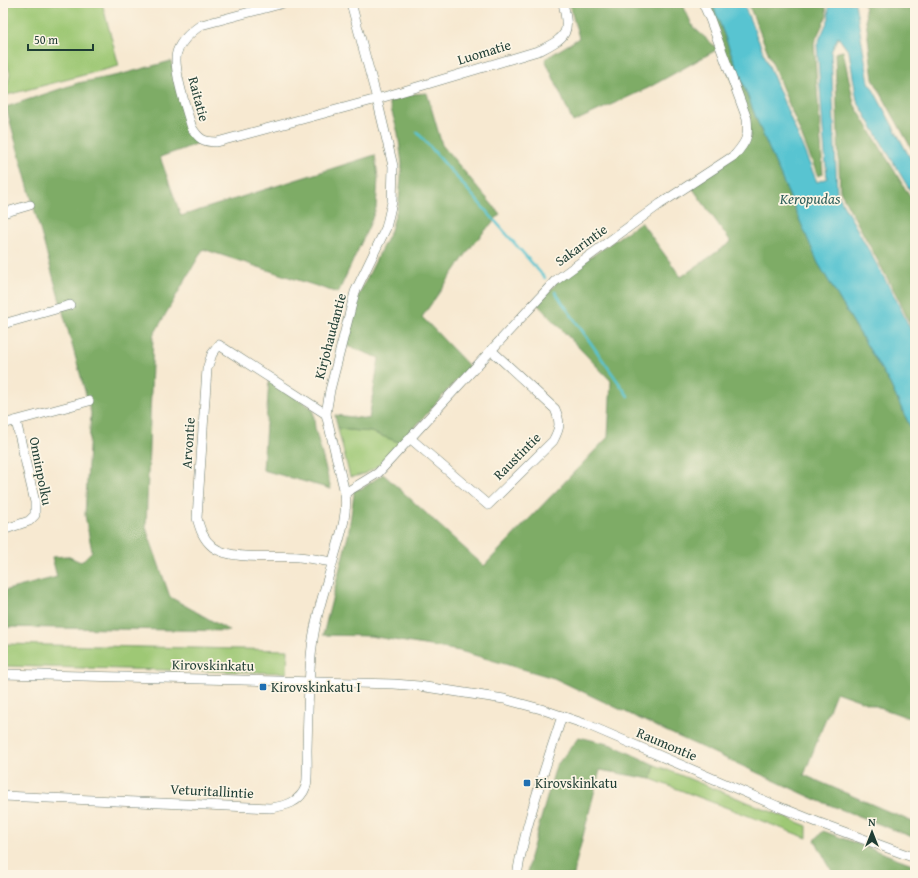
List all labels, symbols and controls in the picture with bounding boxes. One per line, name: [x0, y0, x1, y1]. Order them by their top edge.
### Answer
scale bar: [28, 26, 93, 52]
text: 50 m: [34, 31, 58, 48]
street label: Luomatie: [455, 34, 514, 70]
street label: Raitatie: [183, 74, 215, 124]
water label: Keropudas: [779, 188, 841, 209]
street label: Sakarintie: [551, 219, 612, 271]
street label: Kirjohaudantie: [309, 290, 351, 381]
street label: Arvontie: [176, 416, 200, 469]
street label: Raustintie: [489, 427, 546, 484]
street label: Onninpolku: [25, 435, 58, 507]
street label: Kirovskinkatu: [172, 654, 255, 676]
place label: Kirovskinkatu I: [271, 677, 361, 697]
marker: Kirovskinkatu I: [258, 682, 268, 692]
street label: Raumontie: [634, 722, 701, 766]
place label: Kirovskinkatu: [535, 773, 618, 793]
marker: Kirovskinkatu: [522, 778, 532, 788]
street label: Veturitallintie: [170, 779, 255, 803]
north arrow: [852, 812, 892, 852]
text: N: [868, 814, 876, 830]

